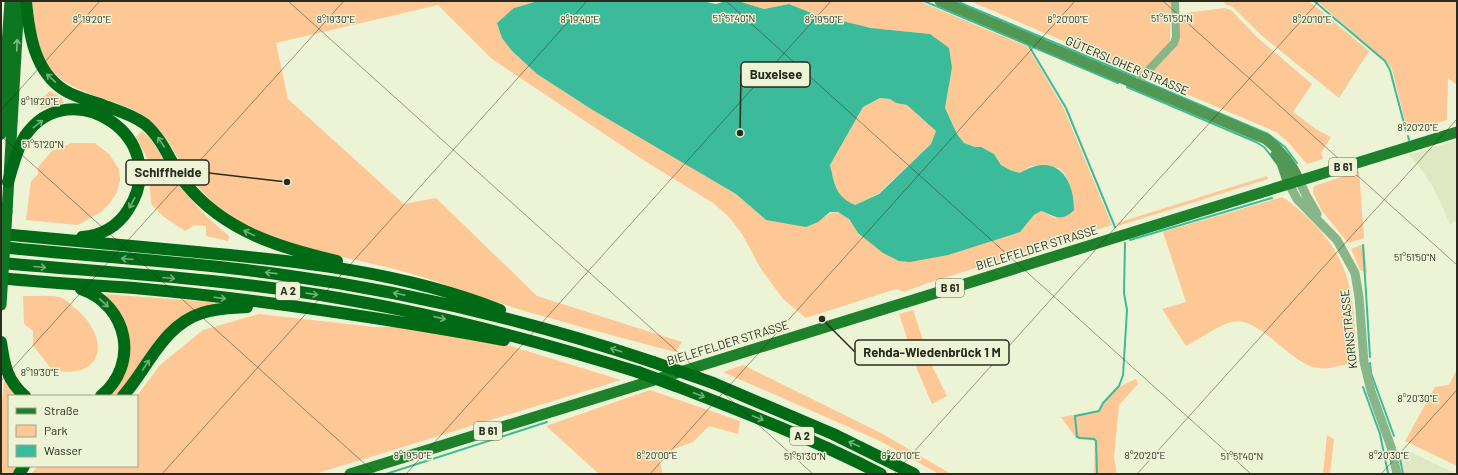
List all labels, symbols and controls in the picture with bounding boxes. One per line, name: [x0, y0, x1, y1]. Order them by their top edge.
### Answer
text: 51°51'40"N: [713, 12, 755, 24]
text: 51°51'50"N: [1151, 12, 1193, 24]
text: 8°19'20"E: [73, 13, 111, 25]
text: 8°19'30"E: [317, 13, 355, 25]
text: 8°19'40"E: [561, 13, 599, 25]
text: 8°19'50"E: [805, 13, 843, 25]
text: 8°20'00"E: [1047, 13, 1089, 25]
text: 8°20'10"E: [1292, 13, 1332, 25]
street label: GÜTERSLOHER STRASSE: [1064, 33, 1191, 97]
one-way arrow: [13, 39, 20, 52]
callout: Buxelsee: [741, 62, 810, 87]
text: Buxelsee: [750, 66, 802, 82]
one-way arrow: [46, 74, 56, 83]
text: 8°19'20"E: [21, 95, 59, 107]
one-way arrow: [32, 119, 43, 128]
text: 8°20'20"E: [1397, 121, 1439, 133]
one-way arrow: [157, 137, 165, 148]
text: 51°51'20"N: [22, 138, 64, 150]
road number: B 61: [1329, 158, 1357, 176]
callout: Schiffheide: [126, 160, 209, 185]
text: Schiffheide: [134, 164, 202, 180]
one-way arrow: [128, 196, 136, 208]
street label: BIELEFELDER STRASSE: [974, 222, 1099, 272]
one-way arrow: [244, 229, 256, 236]
text: 51°51'50"N: [1394, 251, 1436, 263]
one-way arrow: [121, 256, 134, 263]
one-way arrow: [33, 263, 46, 270]
one-way arrow: [265, 269, 278, 277]
one-way arrow: [162, 275, 175, 282]
road number: B 61: [936, 279, 964, 297]
road number: A 2: [276, 282, 300, 300]
one-way arrow: [393, 289, 406, 297]
street label: KORNSTRASSE: [1337, 289, 1359, 369]
one-way arrow: [305, 290, 318, 298]
one-way arrow: [213, 295, 226, 302]
one-way arrow: [99, 298, 110, 307]
one-way arrow: [433, 314, 446, 322]
street label: BIELEFELDER STRASSE: [665, 317, 790, 367]
callout: Rehda-Wiedenbrück 1 M: [855, 340, 1009, 365]
text: Rehda-Wiedenbrück 1 M: [863, 344, 1001, 360]
one-way arrow: [611, 345, 623, 353]
one-way arrow: [142, 360, 150, 371]
text: 8°19'30"E: [21, 366, 59, 378]
one-way arrow: [693, 391, 705, 399]
text: 8°20'30"E: [1398, 392, 1438, 404]
legend: [8, 395, 138, 467]
text: Straße: [44, 403, 79, 417]
one-way arrow: [752, 414, 764, 422]
road number: B 61: [474, 422, 502, 440]
text: Park: [44, 423, 68, 437]
road number: A 2: [790, 427, 814, 445]
one-way arrow: [848, 440, 860, 447]
text: Wasser: [44, 443, 83, 457]
text: 8°19'50"E: [394, 449, 432, 461]
text: 8°20'00"E: [636, 449, 678, 461]
text: 8°20'10"E: [881, 449, 921, 461]
text: 8°20'20"E: [1124, 449, 1166, 461]
text: 8°20'30"E: [1369, 449, 1409, 461]
text: 51°51'30"N: [784, 450, 826, 462]
text: 51°51'40"N: [1221, 450, 1263, 462]

